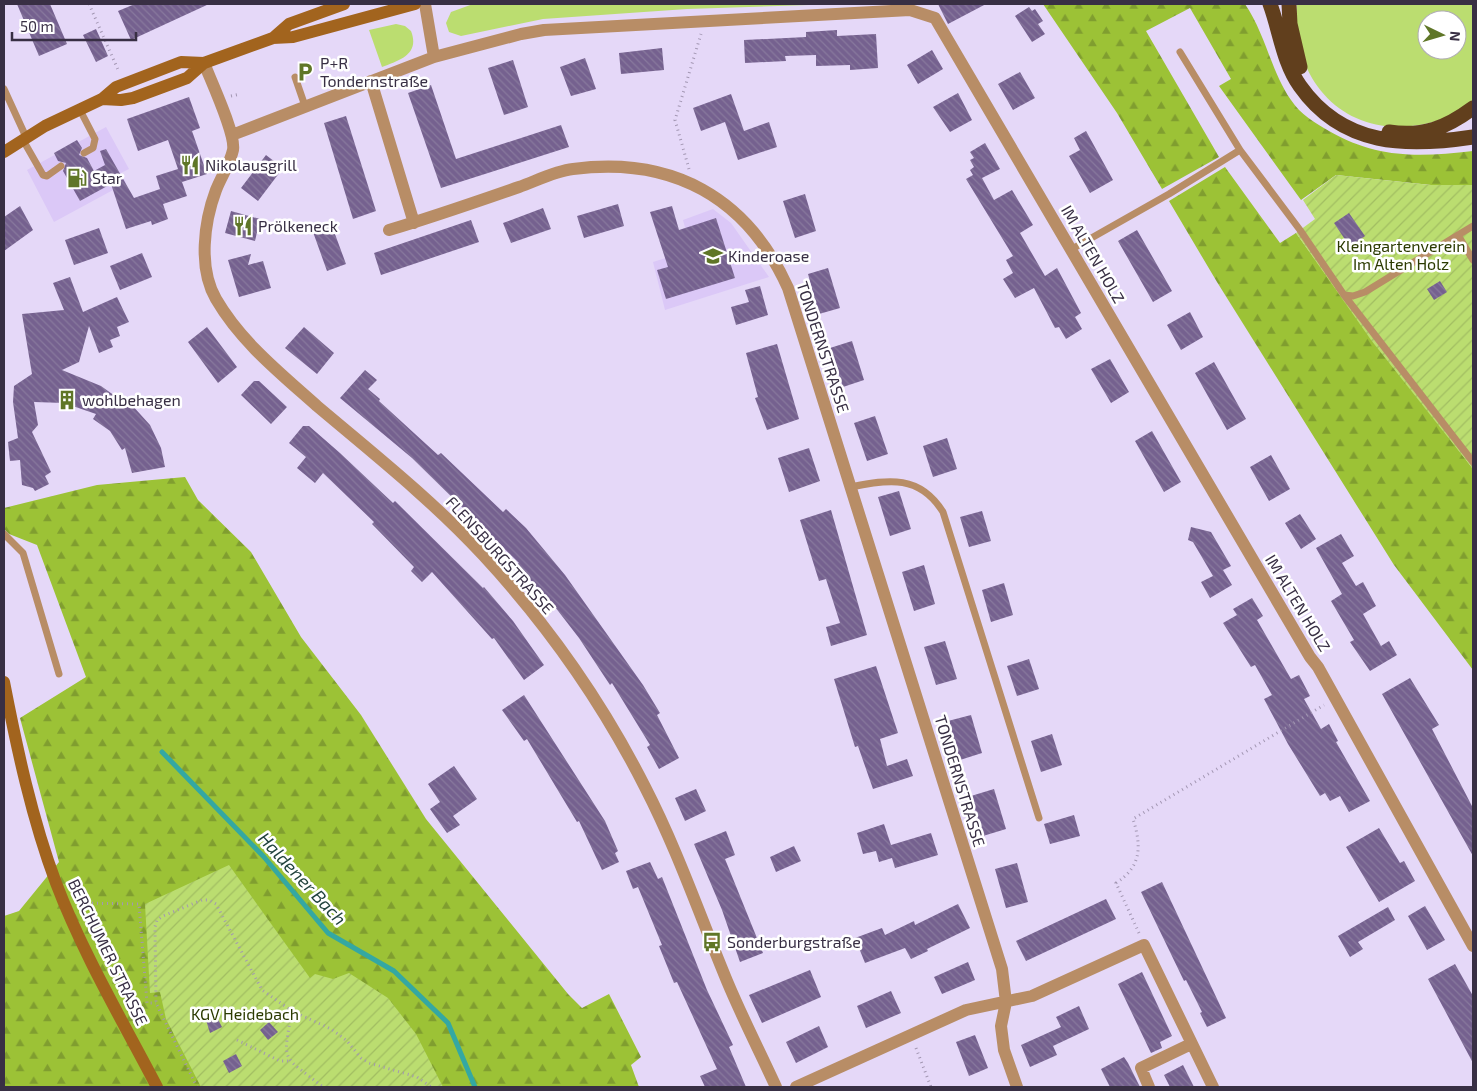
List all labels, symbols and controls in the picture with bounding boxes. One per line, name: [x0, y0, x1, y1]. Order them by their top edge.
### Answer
scale bar: [12, 10, 136, 42]
north arrow: [1417, 10, 1467, 60]
text: 50 m: [20, 17, 54, 35]
text: N: [1447, 30, 1464, 42]
place label: P+R Tondernstraße: [320, 53, 428, 90]
parking icon: P+R Tondernstraße: [294, 61, 316, 83]
restaurant icon: Nikolausgrill: [179, 154, 201, 176]
place label: Nikolausgrill: [205, 155, 297, 174]
fuel station icon: Star: [66, 167, 88, 189]
place label: Star: [92, 168, 123, 187]
street label: IM ALTEN HOLZ: [1058, 201, 1129, 306]
restaurant icon: Prölkeneck: [232, 215, 254, 237]
place label: Prölkeneck: [258, 216, 338, 235]
park label: Kleingartenverein Im Alten Holz: [1336, 236, 1466, 273]
school or university icon: Kinderoase: [702, 245, 724, 267]
place label: Kinderoase: [728, 246, 809, 265]
street label: TONDERNSTRASSE: [793, 279, 854, 415]
building icon: wohlbehagen: [56, 389, 78, 411]
place label: wohlbehagen: [82, 390, 181, 409]
street label: FLENSBURGSTRASSE: [443, 492, 558, 617]
street label: IM ALTEN HOLZ: [1262, 551, 1335, 655]
street label: TONDERNSTRASSE: [931, 713, 990, 849]
water label: Haldener Bach: [254, 827, 351, 929]
street label: BERCHUMER STRASSE: [65, 875, 152, 1028]
bus stop icon: Sonderburgstraße: [701, 931, 723, 953]
place label: Sonderburgstraße: [727, 932, 861, 951]
park label: KGV Heidebach: [191, 1004, 299, 1023]

